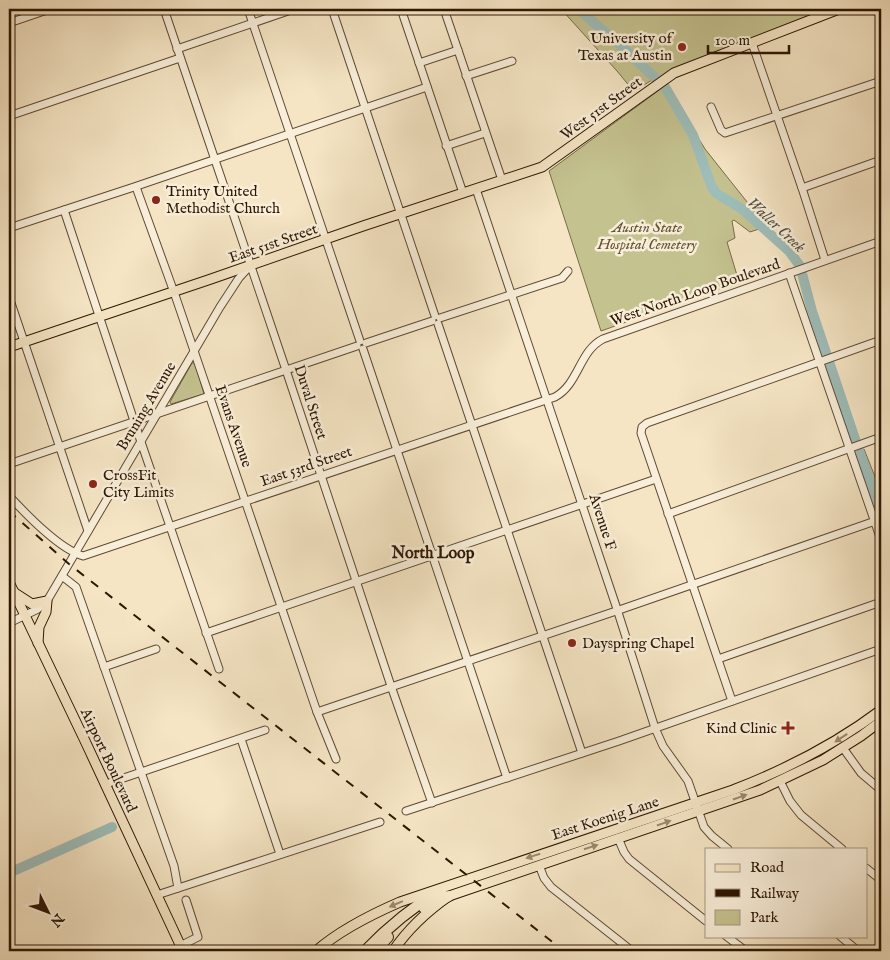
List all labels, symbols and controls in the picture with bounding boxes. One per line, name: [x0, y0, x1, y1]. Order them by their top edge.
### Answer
scale bar: [708, 22, 789, 54]
place label: University of Texas at Austin: [578, 29, 675, 65]
text: 100 m: [715, 31, 751, 50]
marker: University of Texas at Austin: [676, 41, 688, 53]
street label: West 51st Street: [557, 72, 646, 144]
place label: Trinity United Methodist Church: [166, 182, 280, 218]
water label: Waller Creek: [742, 193, 809, 258]
marker: Trinity United Methodist Church: [150, 194, 162, 206]
park label: Austin State Hospital Cemetery: [596, 218, 697, 254]
street label: East 51st Street: [226, 219, 320, 268]
street label: West North Loop Boulevard: [608, 254, 783, 330]
street label: Bruning Avenue: [112, 358, 180, 454]
street label: Duval Street: [290, 362, 332, 442]
street label: Evans Avenue: [211, 383, 257, 470]
street label: East 53rd Street: [258, 442, 354, 491]
place label: CrossFit City Limits: [103, 466, 174, 502]
marker: CrossFit City Limits: [87, 478, 99, 490]
street label: Avenue F: [584, 490, 621, 553]
district label: North Loop: [391, 544, 475, 564]
place label: Dayspring Chapel: [582, 634, 695, 653]
marker: Dayspring Chapel: [566, 637, 578, 649]
street label: Airport Boulevard: [76, 704, 141, 816]
place label: Kind Clinic: [706, 719, 777, 738]
marker: Kind Clinic: [781, 721, 795, 735]
one-way arrow: [835, 733, 848, 742]
street label: East Koenig Lane: [549, 792, 661, 845]
one-way arrow: [732, 793, 747, 800]
one-way arrow: [656, 819, 671, 826]
one-way arrow: [584, 843, 599, 850]
legend: [705, 848, 868, 938]
one-way arrow: [525, 853, 540, 861]
text: Road: [750, 858, 785, 877]
text: Railway: [750, 884, 800, 903]
north arrow: [22, 888, 72, 938]
one-way arrow: [389, 900, 403, 908]
text: Park: [750, 908, 780, 927]
text: N: [46, 909, 68, 931]

